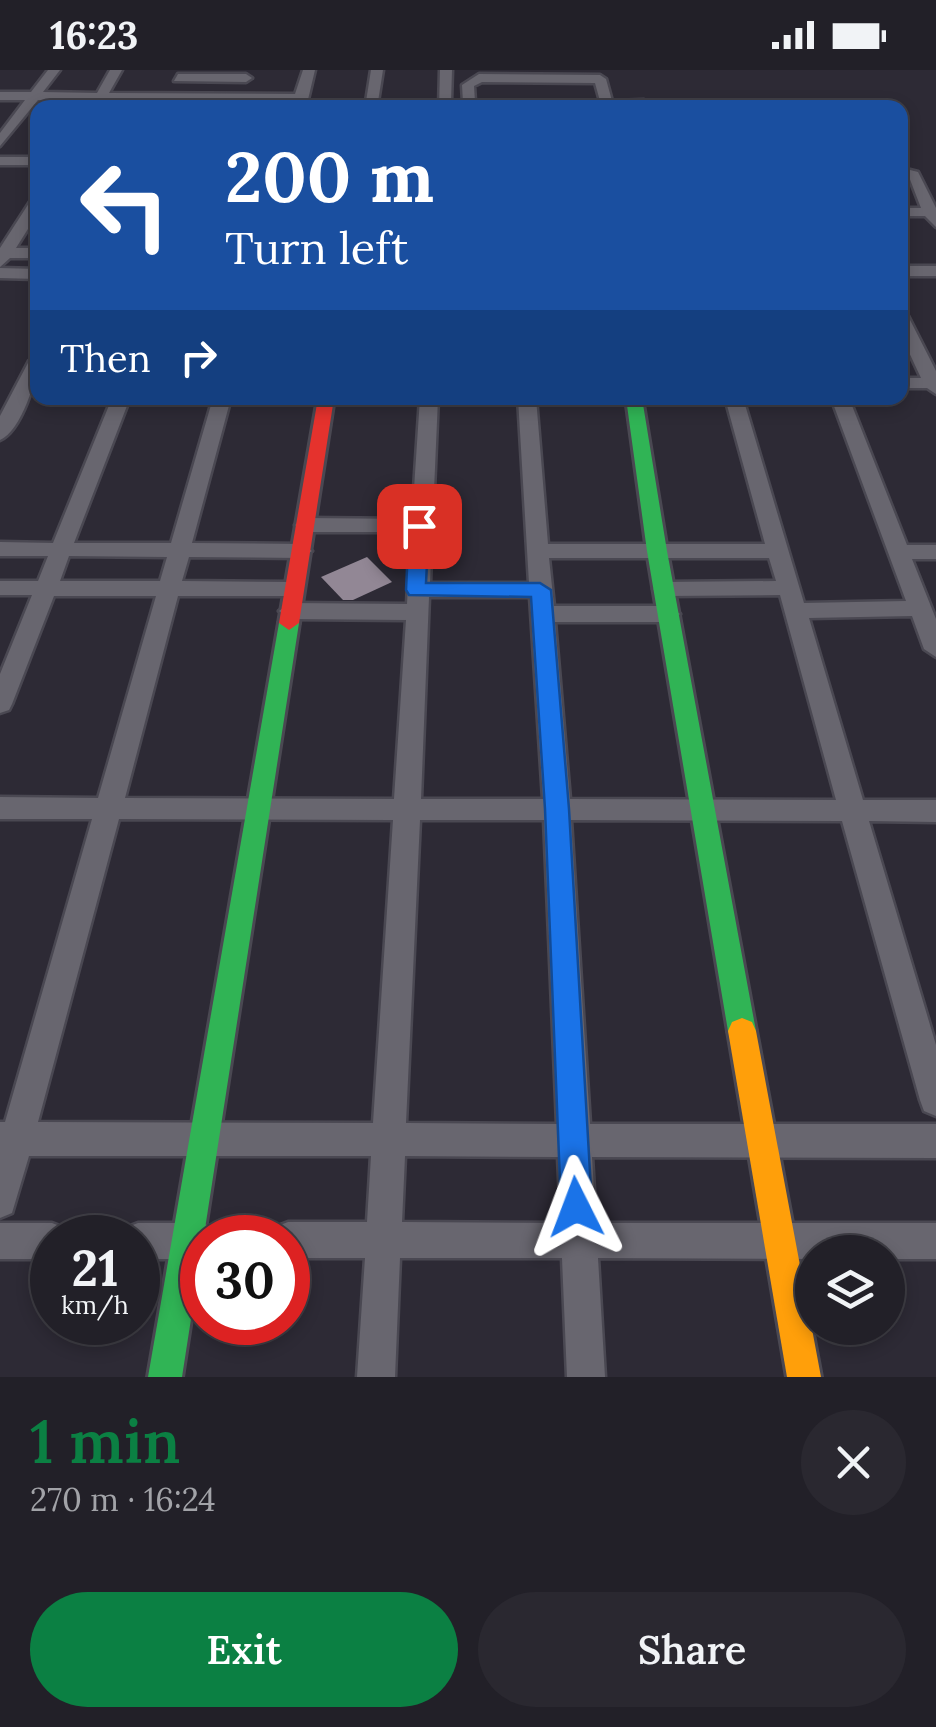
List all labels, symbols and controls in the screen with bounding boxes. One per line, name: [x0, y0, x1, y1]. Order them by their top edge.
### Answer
text: 16:23: [50, 11, 138, 59]
text: 200 m: [225, 132, 434, 221]
icon: left: [60, 140, 190, 270]
text: Turn left: [225, 219, 408, 276]
icon: right: [171, 330, 226, 385]
text: Then: [60, 334, 151, 382]
pin: [377, 484, 462, 569]
icon: arrive: [392, 499, 447, 554]
position arrow: [524, 1155, 628, 1259]
speed limit sign: 30: [180, 1215, 310, 1345]
map controls: [795, 1235, 905, 1345]
button: layers: [795, 1235, 905, 1345]
text: 21: [72, 1236, 118, 1300]
text: km/h: [61, 1289, 129, 1321]
text: 1 min: [30, 1403, 180, 1479]
button: close: [801, 1410, 906, 1515]
text: 270 m · 16:24: [30, 1479, 216, 1520]
button: Exit: [30, 1592, 458, 1707]
button: Share: [478, 1592, 906, 1707]

